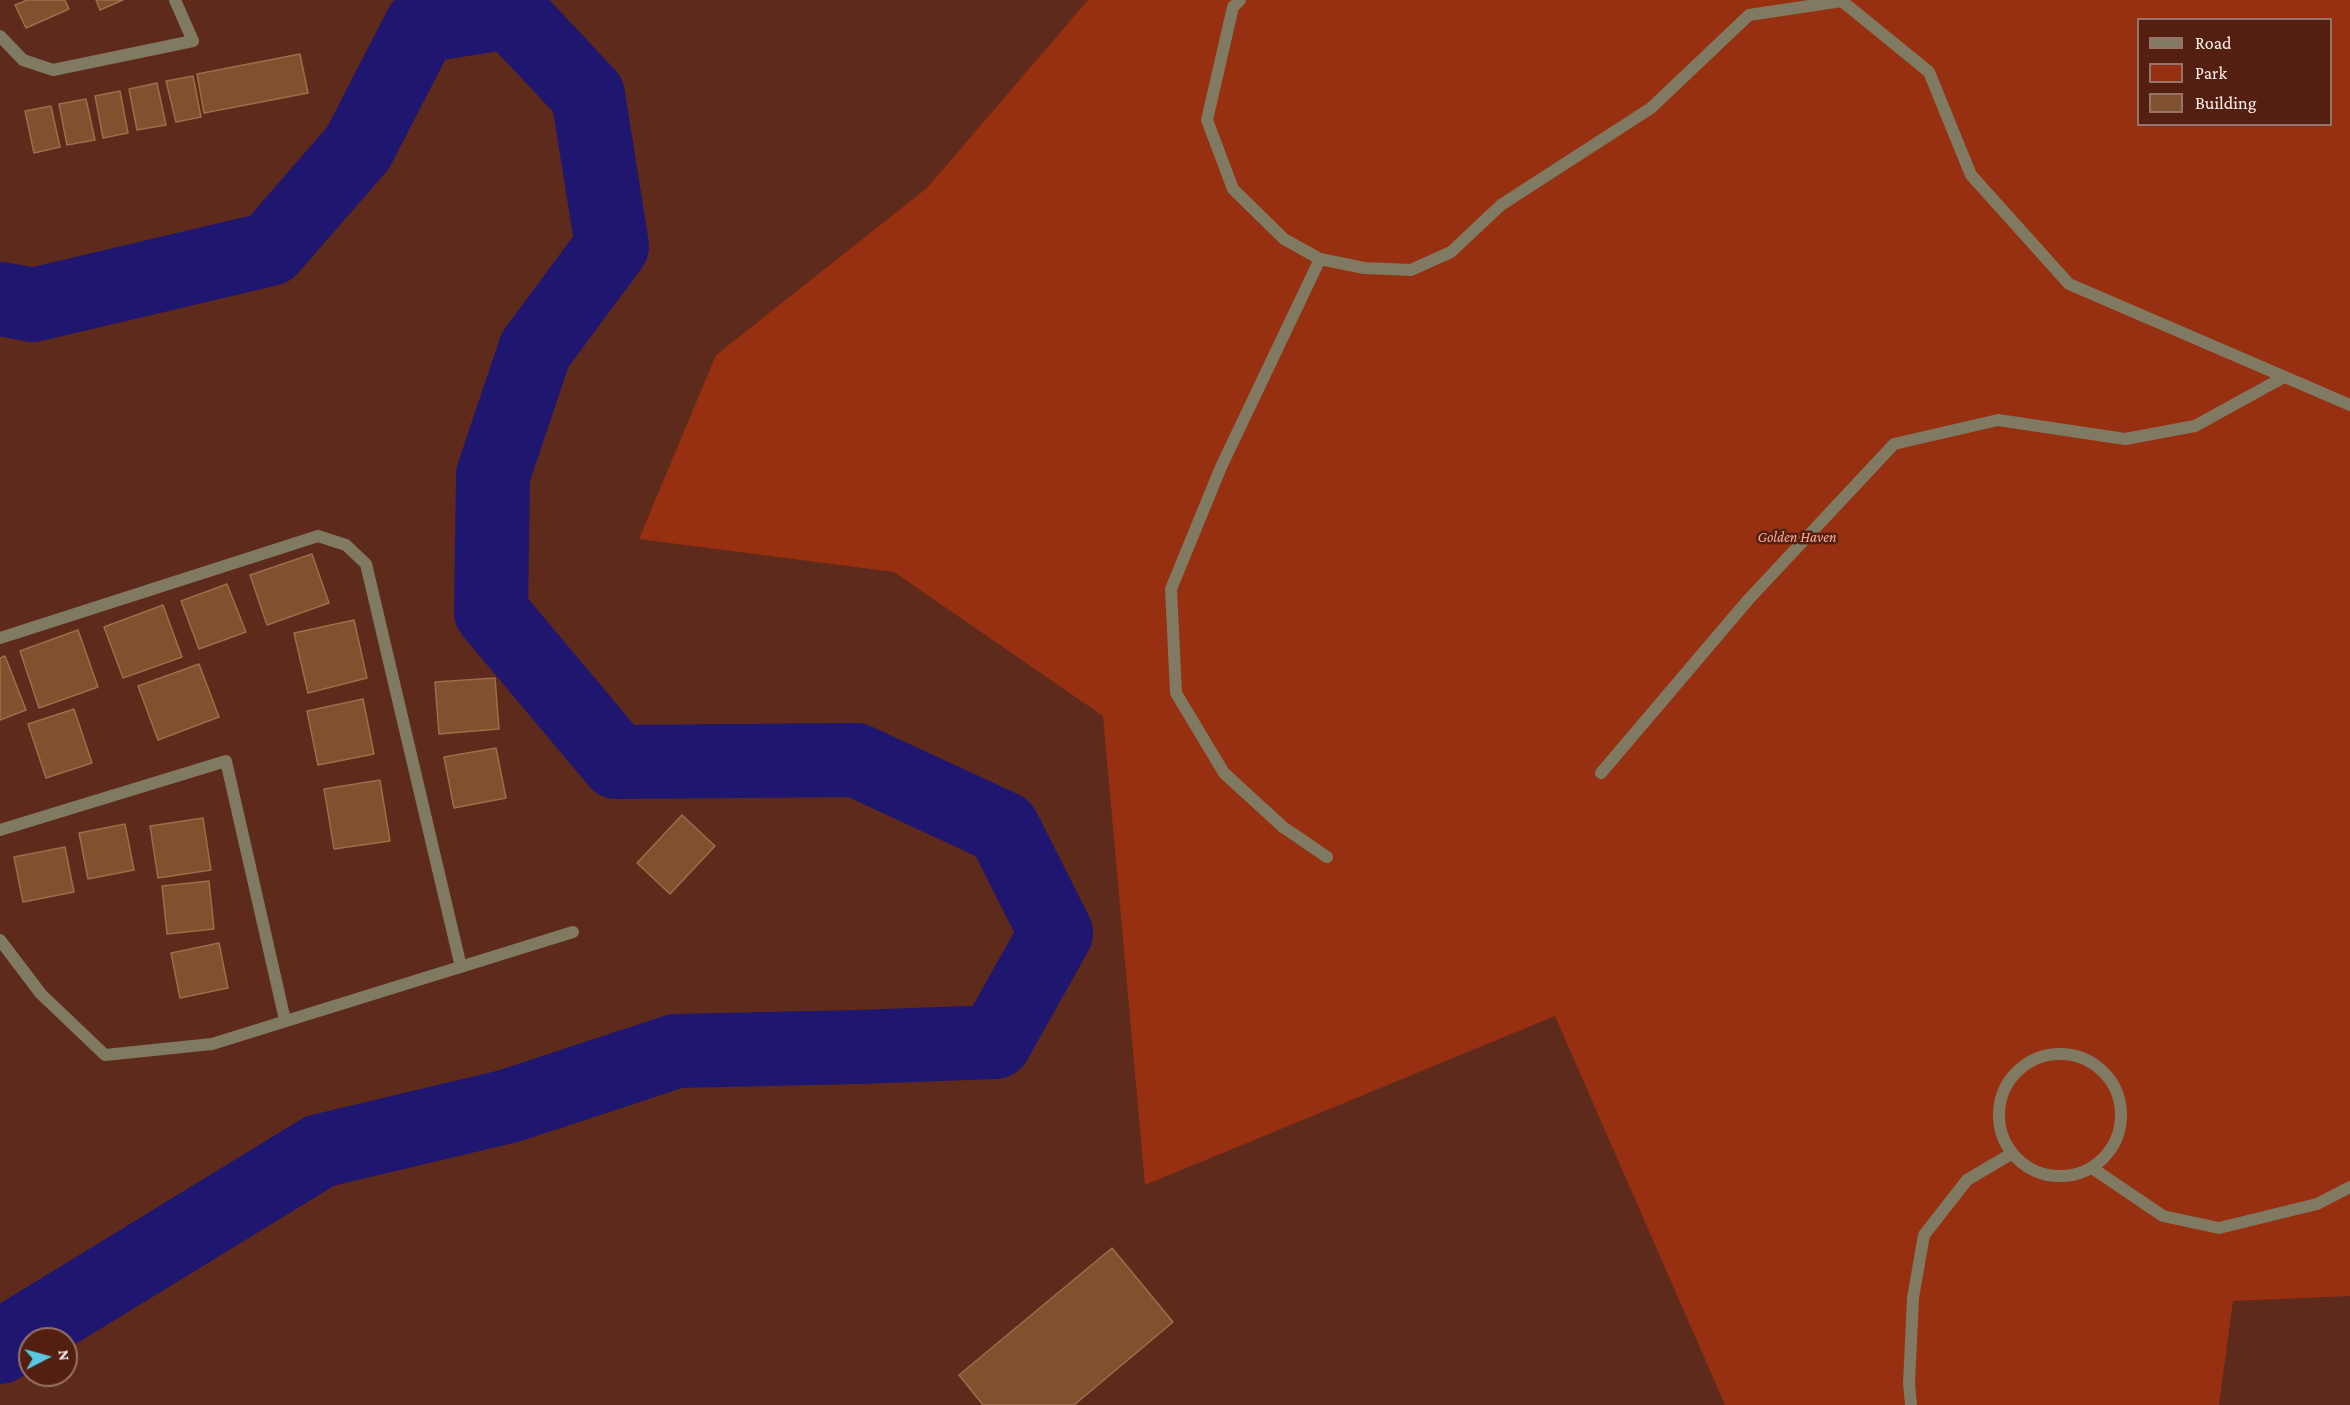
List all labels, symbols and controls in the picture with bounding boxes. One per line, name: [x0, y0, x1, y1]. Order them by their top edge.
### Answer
legend: [2137, 18, 2332, 126]
text: Road: [2195, 33, 2232, 53]
text: Park: [2195, 63, 2227, 83]
text: Building: [2195, 93, 2256, 113]
park label: Golden Haven: [1757, 528, 1837, 546]
north arrow: [18, 1327, 78, 1387]
text: N: [55, 1349, 73, 1362]

